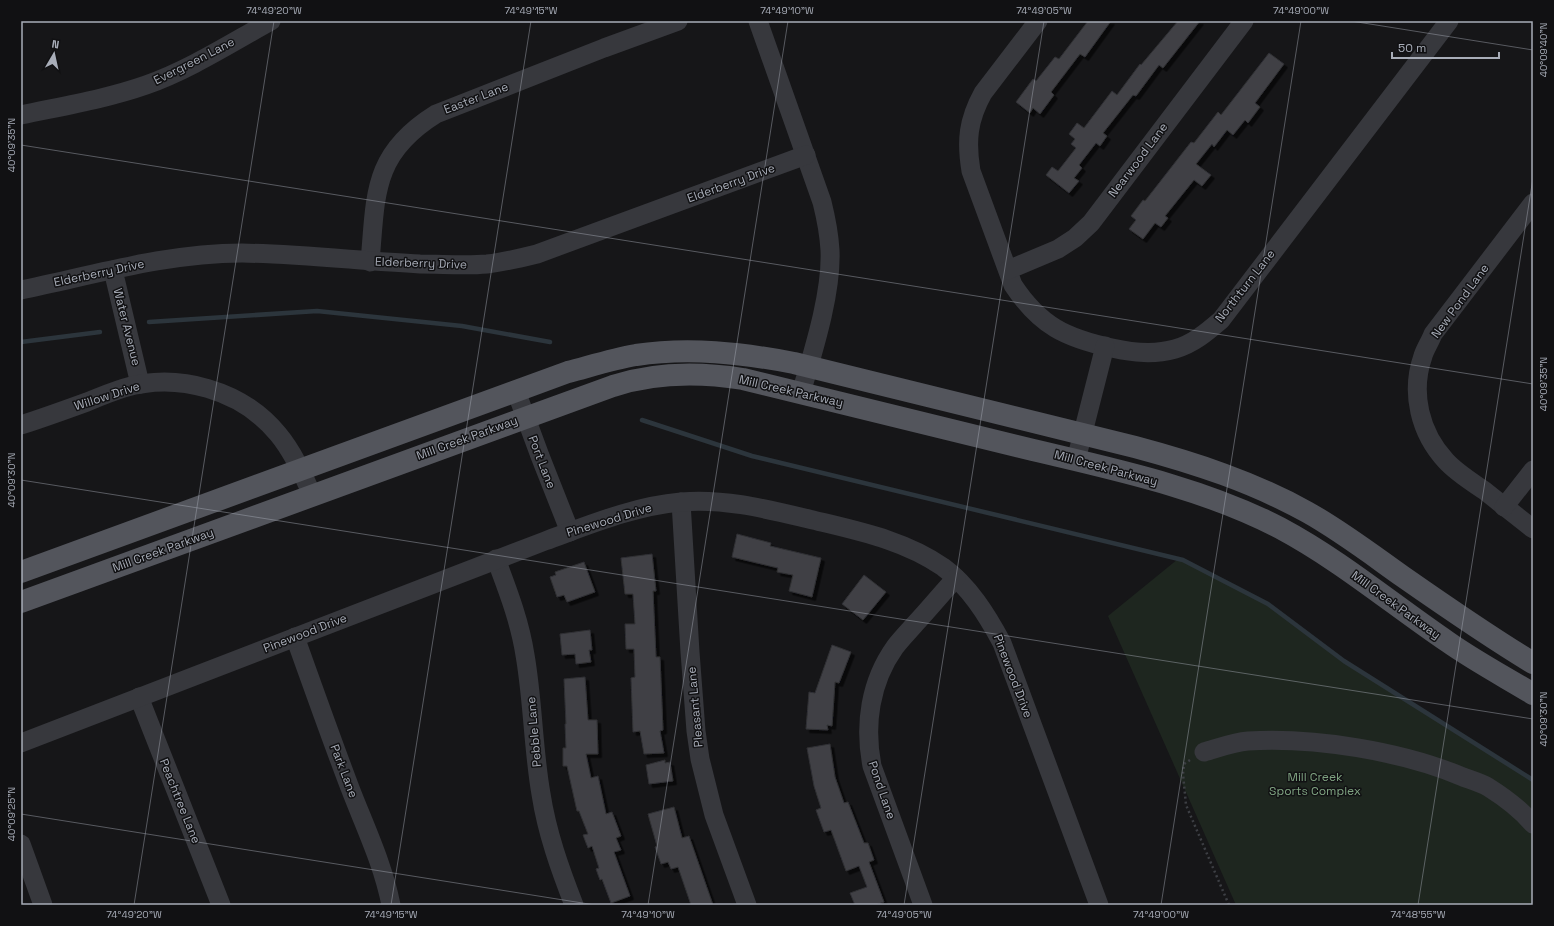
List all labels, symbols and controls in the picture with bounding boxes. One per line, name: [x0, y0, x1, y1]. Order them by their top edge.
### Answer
text: 74°49'20"W: [246, 4, 302, 17]
text: 74°49'15"W: [504, 4, 558, 17]
text: 74°49'10"W: [760, 4, 814, 17]
text: 74°49'05"W: [1016, 4, 1072, 17]
text: 74°49'00"W: [1273, 4, 1329, 17]
text: 40°09'40"N: [1537, 23, 1550, 77]
north arrow: [34, 34, 74, 74]
street label: Evergreen Lane: [151, 34, 237, 88]
scale bar: [1392, 34, 1499, 60]
text: N: [51, 37, 60, 52]
text: 50 m: [1398, 40, 1426, 56]
street label: Easter Lane: [442, 78, 510, 118]
text: 40°09'35"N: [5, 118, 18, 172]
street label: Nearwood Lane: [1105, 119, 1171, 201]
street label: Elderberry Drive: [685, 160, 777, 206]
street label: Northturn Lane: [1211, 246, 1279, 326]
street label: Elderberry Drive: [375, 253, 467, 273]
street label: Elderberry Drive: [52, 256, 146, 290]
street label: New Pond Lane: [1428, 261, 1492, 341]
street label: Water Avenue: [110, 287, 144, 367]
text: 40°09'35"N: [1537, 357, 1550, 411]
street label: Mill Creek Parkway: [737, 371, 845, 411]
street label: Willow Drive: [72, 378, 142, 414]
street label: Mill Creek Parkway: [414, 412, 520, 464]
street label: Port Lane: [525, 433, 559, 491]
street label: Mill Creek Parkway: [1052, 446, 1160, 490]
text: 40°09'30"N: [5, 453, 18, 507]
street label: Pinewood Drive: [564, 499, 654, 541]
street label: Mill Creek Parkway: [110, 524, 216, 576]
street label: Mill Creek Parkway: [1348, 567, 1444, 643]
street label: Pinewood Drive: [261, 610, 349, 656]
street label: Pinewood Drive: [990, 632, 1036, 720]
street label: Pleasant Lane: [684, 666, 706, 748]
text: 40°09'30"N: [1537, 692, 1550, 746]
street label: Pebble Lane: [523, 696, 545, 768]
street label: Park Lane: [327, 742, 361, 800]
street label: Peachtree Lane: [156, 756, 204, 846]
street label: Pond Lane: [865, 759, 899, 821]
park label: Mill Creek Sports Complex: [1269, 769, 1361, 799]
text: 40°09'25"N: [5, 787, 18, 841]
text: 74°49'20"W: [106, 908, 162, 921]
text: 74°49'15"W: [364, 908, 418, 921]
text: 74°49'10"W: [621, 908, 675, 921]
text: 74°49'05"W: [876, 908, 932, 921]
text: 74°49'00"W: [1133, 908, 1189, 921]
text: 74°48'55"W: [1390, 908, 1446, 921]

